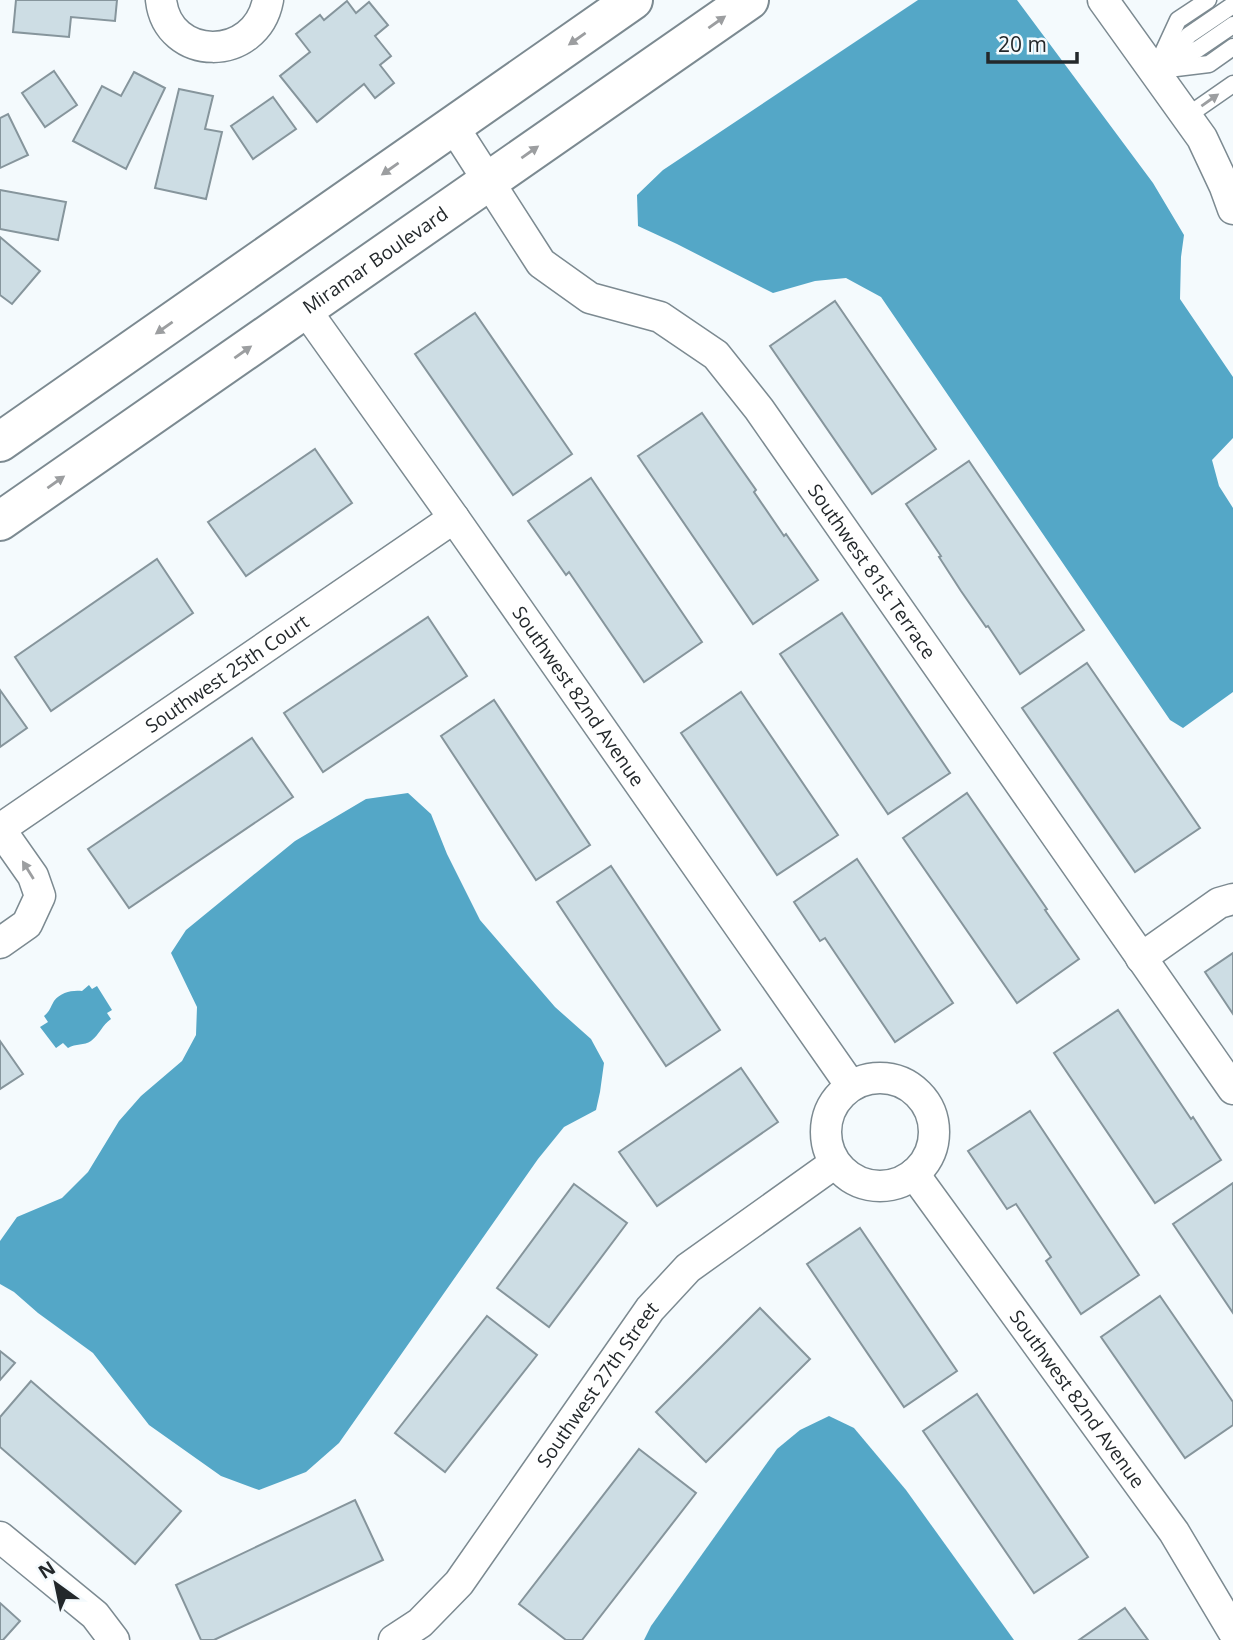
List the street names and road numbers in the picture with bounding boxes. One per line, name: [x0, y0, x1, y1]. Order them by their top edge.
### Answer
street label: Miramar Boulevard: [297, 200, 453, 320]
street label: Southwest 81st Terrace: [802, 479, 942, 664]
street label: Southwest 82nd Avenue: [506, 601, 651, 791]
street label: Southwest 25th Court: [140, 608, 314, 739]
street label: Southwest 27th Street: [531, 1295, 664, 1472]
street label: Southwest 82nd Avenue: [1004, 1305, 1151, 1493]

